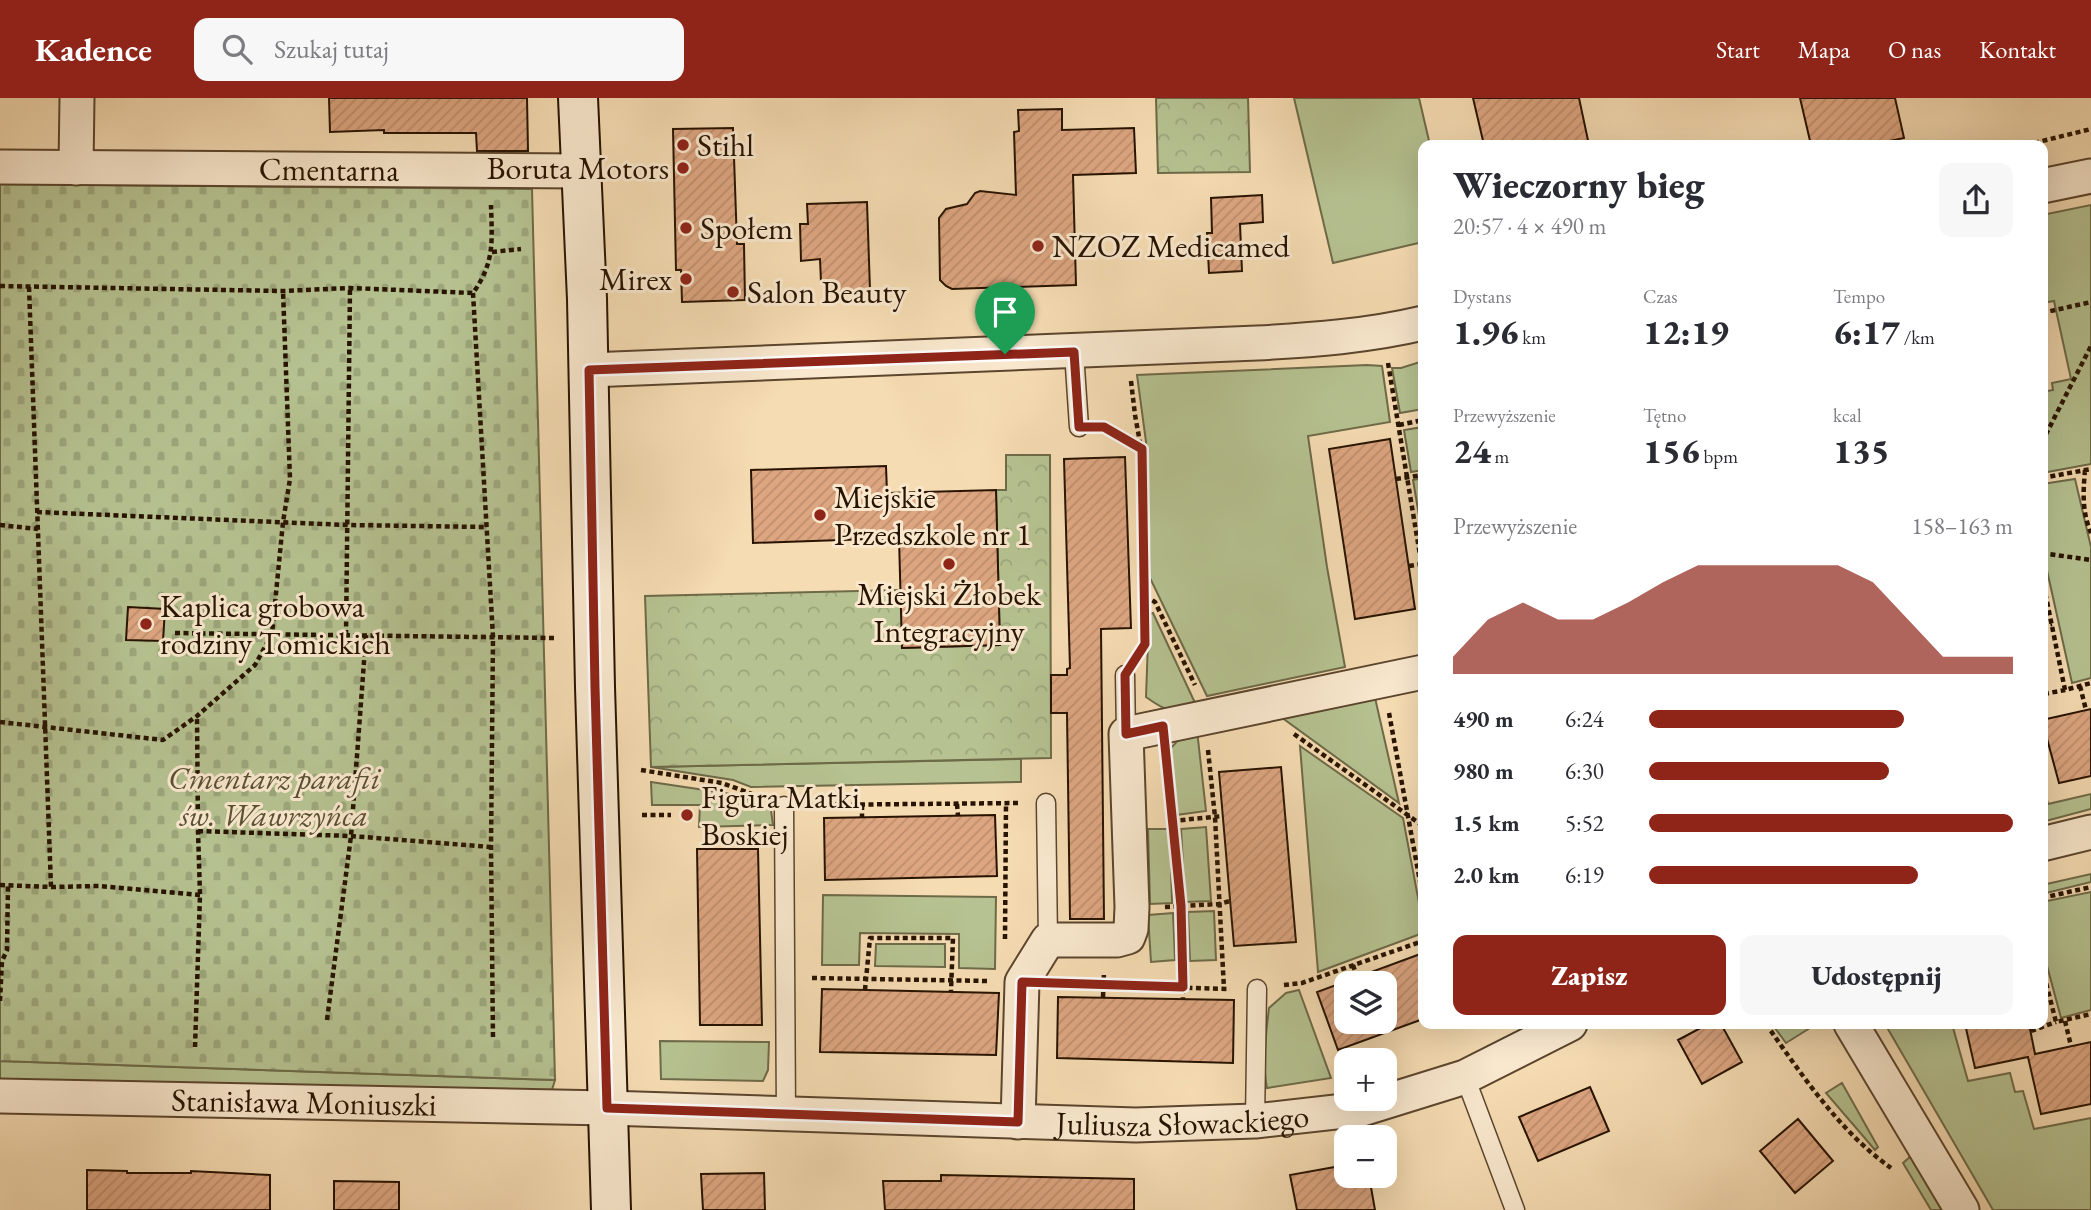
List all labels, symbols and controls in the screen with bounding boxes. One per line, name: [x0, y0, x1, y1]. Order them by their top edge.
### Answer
search box: [194, 18, 684, 81]
text: Kadence: [35, 28, 152, 71]
icon: search: [218, 30, 256, 68]
text: Szukaj tutaj: [274, 32, 389, 66]
text: Start: [1716, 34, 1760, 65]
text: Mapa: [1798, 34, 1850, 65]
text: O nas: [1888, 34, 1941, 65]
text: Kontakt: [1979, 34, 2056, 65]
place label: Stihl: [697, 124, 754, 166]
marker: Stihl: [675, 137, 691, 153]
place label: Boruta Motors: [487, 147, 669, 189]
street label: Cmentarna: [259, 148, 399, 191]
marker: Boruta Motors: [675, 160, 691, 176]
text: Wieczorny bieg: [1453, 160, 1704, 209]
button: share: [1939, 163, 2013, 237]
place label: Społem: [700, 207, 793, 249]
text: 20:57 · 4 × 490 m: [1453, 211, 1606, 241]
marker: Społem: [678, 220, 694, 236]
place label: NZOZ Medicamed: [1052, 225, 1291, 267]
marker: NZOZ Medicamed: [1030, 238, 1046, 254]
place label: Mirex: [599, 258, 672, 300]
marker: Mirex: [678, 271, 694, 287]
place label: Salon Beauty: [747, 271, 907, 313]
pin: [975, 282, 1035, 354]
marker: Salon Beauty: [725, 284, 741, 300]
text: Dystans: [1453, 284, 1512, 309]
text: Czas: [1643, 284, 1677, 309]
text: Tempo: [1833, 284, 1885, 309]
icon: arrive: [986, 293, 1024, 331]
text: 1.96: [1453, 309, 1519, 354]
text: 12:19: [1643, 309, 1729, 354]
text: 6:17: [1833, 309, 1900, 354]
text: km: [1519, 325, 1546, 350]
text: /km: [1900, 325, 1935, 350]
text: Przewyższenie: [1453, 403, 1556, 428]
text: Tętno: [1643, 403, 1686, 428]
text: kcal: [1833, 403, 1862, 428]
text: 24: [1453, 428, 1491, 473]
text: 156: [1643, 428, 1700, 473]
text: 135: [1833, 428, 1890, 473]
text: m: [1491, 444, 1509, 469]
text: bpm: [1700, 444, 1738, 469]
place label: Miejskie Przedszkole nr 1: [834, 476, 1031, 555]
marker: Miejskie Przedszkole nr 1: [812, 507, 828, 523]
text: Przewyższenie: [1453, 511, 1577, 541]
text: 158–163 m: [1912, 511, 2013, 541]
marker: Miejski Żłobek Integracyjny: [941, 556, 957, 572]
place label: Miejski Żłobek Integracyjny: [857, 573, 1042, 652]
place label: Kaplica grobowa rodziny Tomickich: [160, 585, 391, 664]
marker: Kaplica grobowa rodziny Tomickich: [138, 616, 154, 632]
text: 490 m: [1453, 704, 1514, 734]
text: 6:24: [1565, 704, 1604, 734]
text: 980 m: [1453, 756, 1514, 786]
text: 6:30: [1565, 756, 1604, 786]
park label: Cmentarz parafii św. Wawrzyńca: [168, 757, 382, 836]
place label: Figura Matki Boskiej: [701, 776, 860, 855]
marker: Figura Matki Boskiej: [679, 807, 695, 823]
text: 1.5 km: [1453, 808, 1520, 838]
text: 5:52: [1565, 808, 1604, 838]
text: 2.0 km: [1453, 860, 1520, 890]
text: 6:19: [1565, 860, 1604, 890]
button: Zapisz: [1453, 935, 1726, 1015]
button: Udostępnij: [1740, 935, 2013, 1015]
map controls: [1334, 971, 1397, 1188]
button: layers: [1334, 971, 1397, 1034]
button: +: [1334, 1048, 1397, 1111]
street label: Stanisława Moniuszki: [171, 1078, 437, 1126]
street label: Juliusza Słowackiego: [1052, 1094, 1311, 1146]
button: −: [1334, 1125, 1397, 1188]

